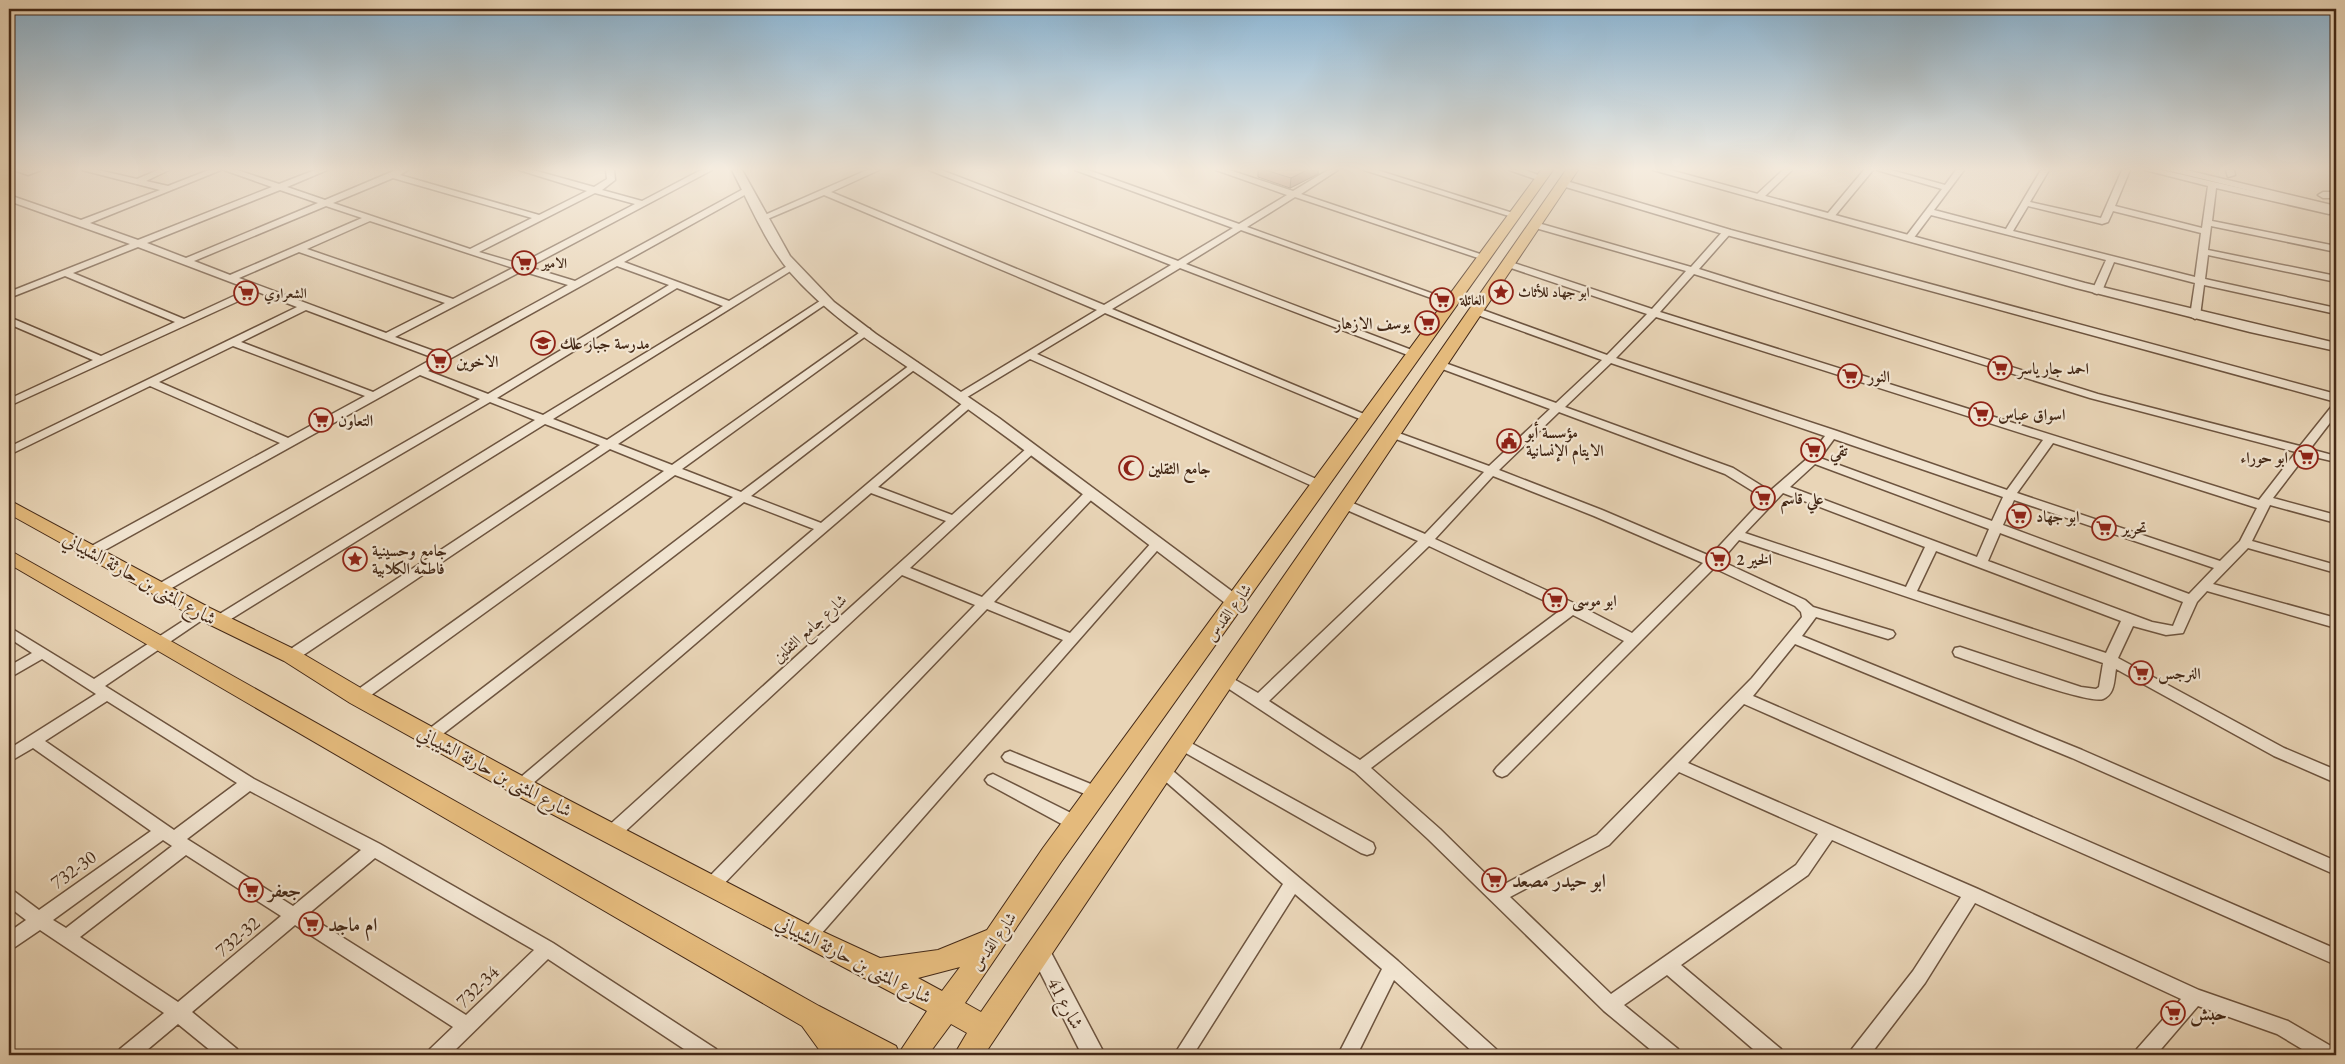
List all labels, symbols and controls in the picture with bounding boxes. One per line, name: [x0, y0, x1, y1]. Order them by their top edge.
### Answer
supermarket icon: الامير: [511, 250, 537, 276]
place label: الامير: [540, 254, 567, 272]
place icon: ابو جهاد للأثاث: [1488, 279, 1514, 305]
supermarket icon: الشعراوي: [233, 280, 259, 306]
place label: ابو جهاد للأثاث: [1518, 283, 1590, 301]
place label: الشعراوي: [264, 284, 307, 305]
supermarket icon: العائلة: [1429, 287, 1455, 313]
place label: العائلة: [1459, 291, 1485, 309]
supermarket icon: يوسف الازهار: [1414, 310, 1440, 336]
place label: يوسف الازهار: [1333, 313, 1411, 334]
school or university icon: مدرسة جبار علك: [530, 330, 556, 356]
place label: مدرسة جبار علك: [560, 333, 650, 354]
supermarket icon: الاخوين: [426, 348, 452, 374]
place label: الاخوين: [456, 351, 499, 372]
supermarket icon: احمد جار ياسر: [1987, 355, 2013, 381]
place label: احمد جار ياسر: [2016, 358, 2089, 380]
supermarket icon: النور: [1837, 363, 1863, 389]
place label: النور: [1866, 366, 1890, 387]
supermarket icon: اسواق عباس: [1968, 401, 1994, 427]
place label: اسواق عباس: [1998, 404, 2065, 425]
supermarket icon: التعاون: [308, 407, 334, 433]
place label: التعاون: [338, 410, 373, 431]
place label: مؤسسة أبو الايتام الإنسانية: [1524, 421, 1604, 465]
public building icon: مؤسسة أبو الايتام الإنسانية: [1496, 428, 1522, 454]
supermarket icon: تقي: [1800, 437, 1826, 463]
place label: تقي: [1829, 440, 1848, 466]
supermarket icon: ابو حوراء: [2293, 444, 2319, 470]
place label: ابو حوراء: [2240, 447, 2288, 468]
mosque icon: جامع الثقلين: [1118, 455, 1144, 481]
place label: جامع الثقلين: [1148, 458, 1211, 484]
supermarket icon: علي قاسم: [1750, 485, 1776, 511]
place label: علي قاسم: [1780, 488, 1824, 515]
supermarket icon: ابو جهاد: [2006, 503, 2032, 529]
place label: ابو جهاد: [2036, 506, 2079, 527]
supermarket icon: تحرير: [2091, 515, 2117, 541]
place label: تحرير: [2120, 518, 2147, 539]
street label: شارع المثنى بن حارثة الشيباني: [57, 526, 221, 634]
place label: جامع وحسينية فاطمه الكلابية: [372, 540, 447, 579]
place icon: جامع وحسينية فاطمه الكلابية: [342, 546, 368, 572]
supermarket icon: الخير 2: [1705, 546, 1731, 572]
place label: الخير 2: [1736, 549, 1772, 570]
street label: شارع القدس: [1200, 579, 1259, 647]
supermarket icon: ابو موسى: [1542, 587, 1568, 613]
street label: شارع جامع الثقلين: [768, 589, 854, 671]
place label: ابو موسى: [1572, 590, 1617, 612]
supermarket icon: النرجس: [2128, 660, 2154, 686]
place label: النرجس: [2158, 663, 2201, 685]
street label: شارع المثنى بن حارثة الشيباني: [412, 720, 576, 825]
street label: 732-30: [45, 844, 101, 894]
supermarket icon: ابو حيدر مصعد: [1481, 867, 1507, 893]
place label: ابو حيدر مصعد: [1512, 868, 1606, 893]
supermarket icon: جعفر: [238, 877, 264, 903]
place label: جعفر: [266, 878, 301, 903]
street label: شارع القدس: [966, 908, 1024, 976]
street label: شارع المثنى بن حارثة الشيباني: [770, 909, 936, 1012]
street label: 732-32: [210, 910, 265, 962]
supermarket icon: ام ماجد: [298, 911, 324, 937]
place label: ام ماجد: [328, 912, 377, 942]
street label: 732-34: [450, 959, 505, 1013]
street label: شارع 41: [1039, 973, 1090, 1035]
supermarket icon: حبش: [2160, 1000, 2186, 1026]
place label: حبش: [2190, 1001, 2227, 1027]

